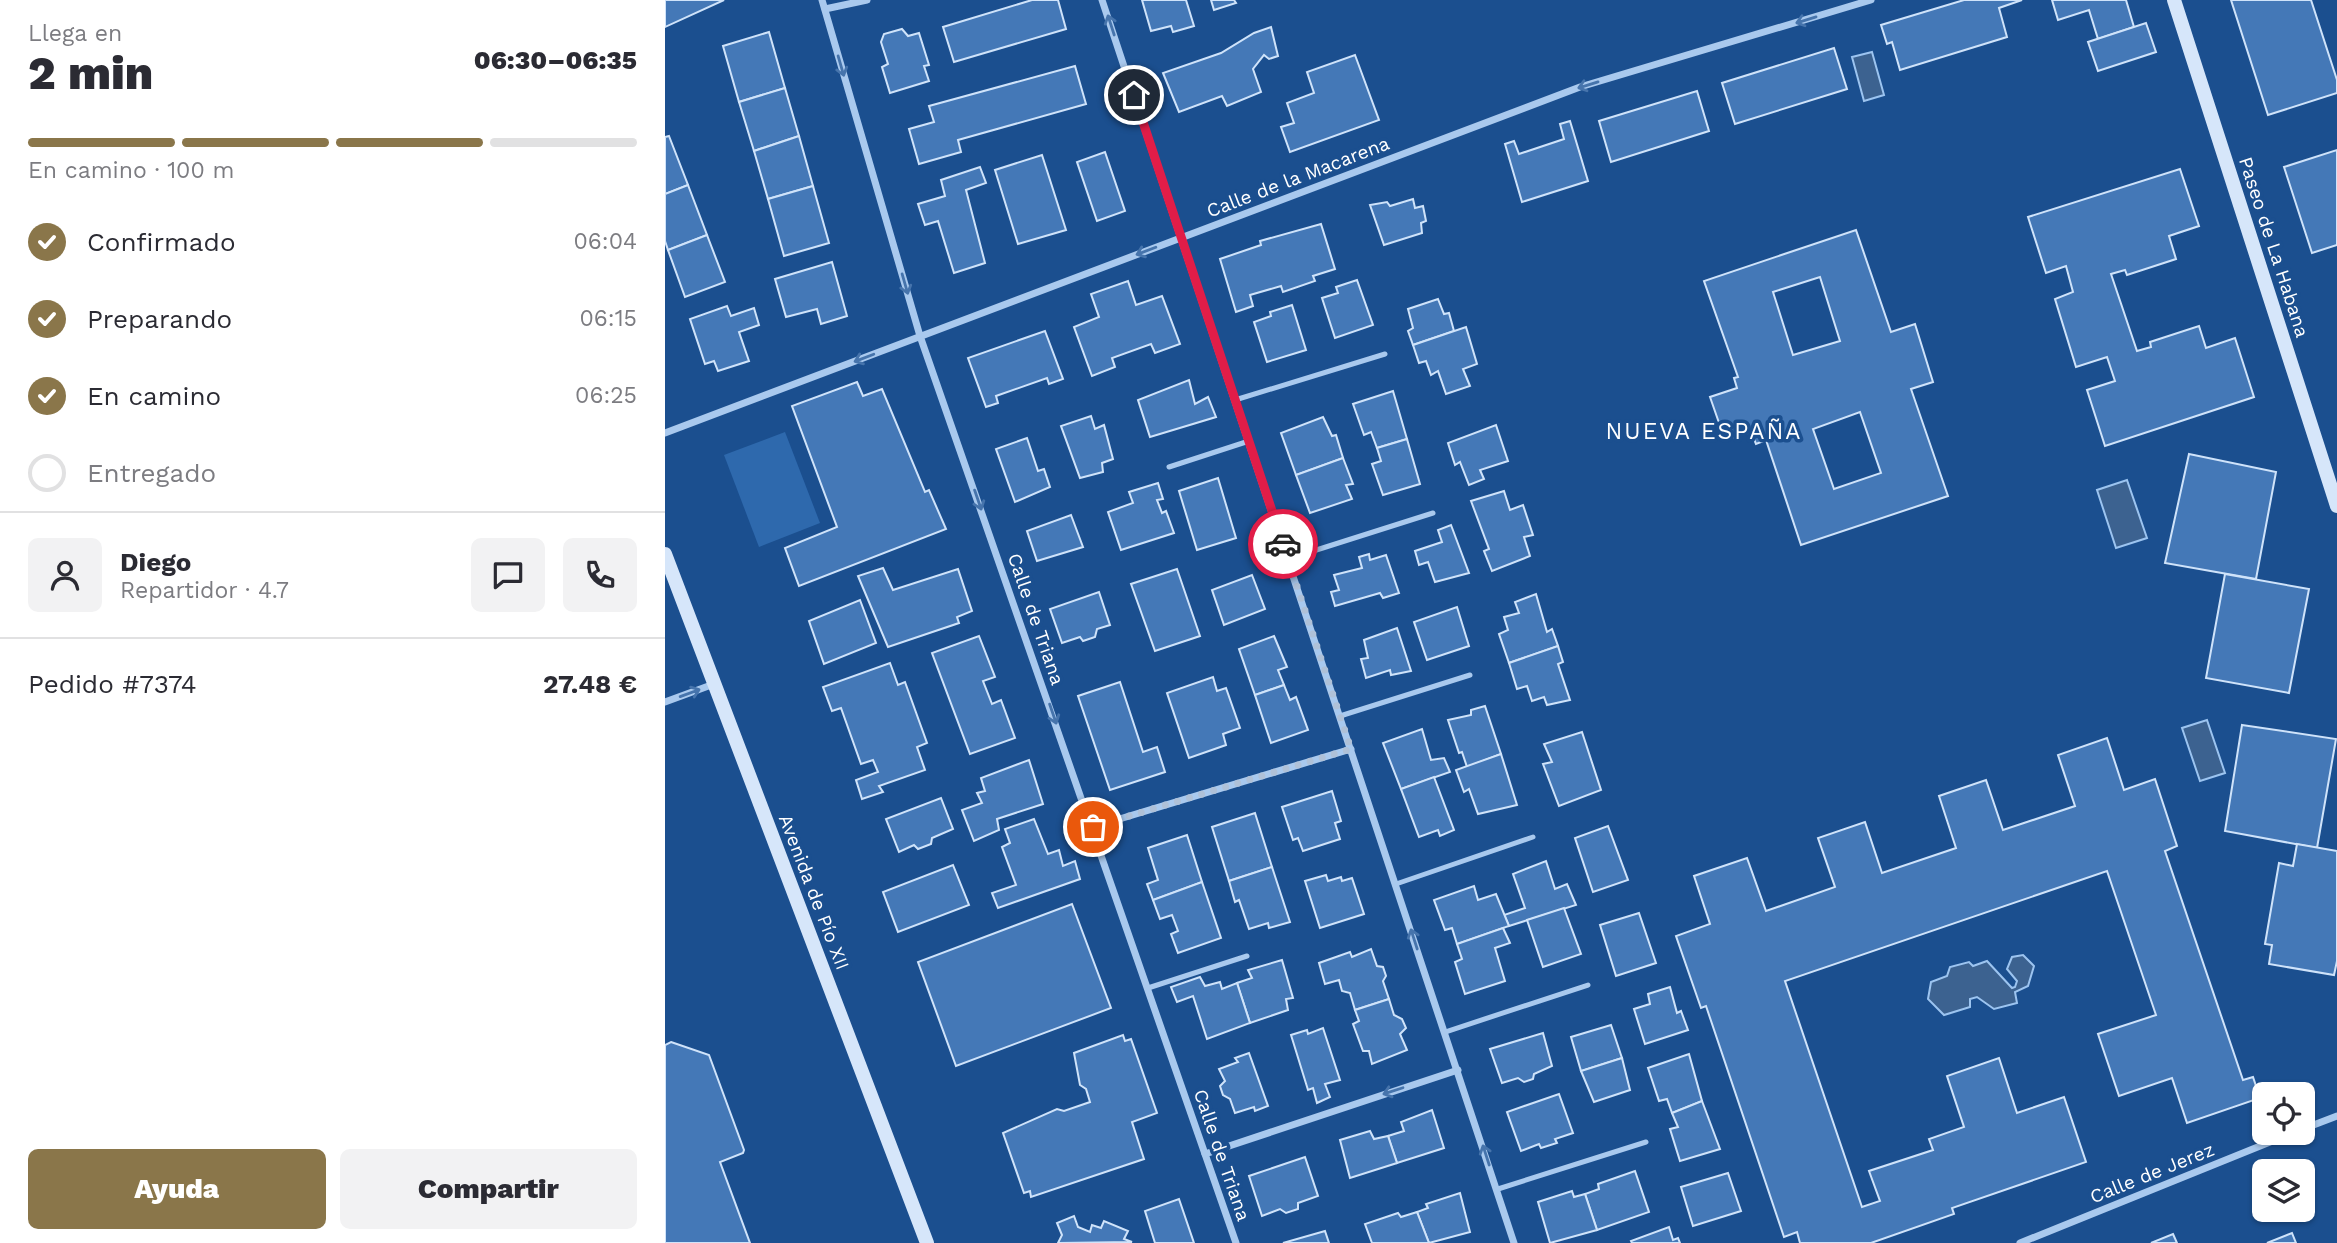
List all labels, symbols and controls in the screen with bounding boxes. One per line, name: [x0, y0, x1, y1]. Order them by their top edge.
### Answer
one-way arrow: [1795, 14, 1817, 27]
one-way arrow: [1104, 15, 1116, 37]
text: Llega en: [28, 20, 122, 47]
text: 06:30–06:35: [474, 45, 637, 75]
text: 2 min: [28, 46, 153, 100]
one-way arrow: [836, 54, 849, 76]
pin: [1104, 65, 1164, 125]
icon: home: [1115, 76, 1153, 114]
one-way arrow: [1577, 79, 1599, 92]
street label: Calle de la Macarena: [1203, 131, 1393, 223]
street label: Paseo de La Habana: [2234, 154, 2314, 340]
text: En camino · 100 m: [28, 157, 235, 184]
icon: check: [28, 223, 66, 261]
text: Confirmado: [87, 227, 236, 257]
text: 06:04: [574, 228, 637, 255]
one-way arrow: [1135, 246, 1157, 258]
one-way arrow: [900, 273, 913, 295]
icon: check: [28, 300, 66, 338]
text: Preparando: [87, 304, 232, 334]
text: 06:15: [580, 305, 637, 332]
one-way arrow: [854, 352, 875, 365]
icon: check: [28, 377, 66, 415]
text: En camino: [87, 381, 221, 411]
text: 06:25: [575, 382, 637, 409]
district label: NUEVA ESPAÑA: [1605, 418, 1803, 445]
text: Entregado: [87, 458, 216, 488]
one-way arrow: [973, 488, 985, 510]
courier: [1248, 509, 1318, 579]
icon: car: [1264, 525, 1302, 563]
button: person: [28, 538, 102, 612]
button: chat: [471, 538, 545, 612]
button: phone: [563, 538, 637, 612]
text: Diego: [120, 547, 191, 577]
street label: Calle de Triana: [1003, 550, 1069, 688]
text: Repartidor · 4.7: [120, 577, 289, 604]
text: Pedido #7374: [28, 669, 197, 699]
text: 27.48 €: [543, 669, 637, 699]
one-way arrow: [678, 686, 700, 698]
one-way arrow: [1048, 703, 1060, 725]
pin: [1063, 797, 1123, 857]
icon: bag: [1074, 808, 1112, 846]
street label: Avenida de Pío XII: [774, 811, 854, 973]
one-way arrow: [1407, 928, 1419, 950]
map controls: [2252, 1082, 2315, 1222]
button: locate: [2252, 1082, 2315, 1145]
one-way arrow: [1382, 1085, 1404, 1098]
street label: Calle de Triana: [1189, 1086, 1255, 1224]
street label: Calle de Jerez: [2087, 1138, 2217, 1208]
one-way arrow: [1479, 1144, 1491, 1166]
button: Ayuda: [28, 1149, 326, 1229]
button: Compartir: [340, 1149, 637, 1229]
button: layers: [2252, 1159, 2315, 1222]

